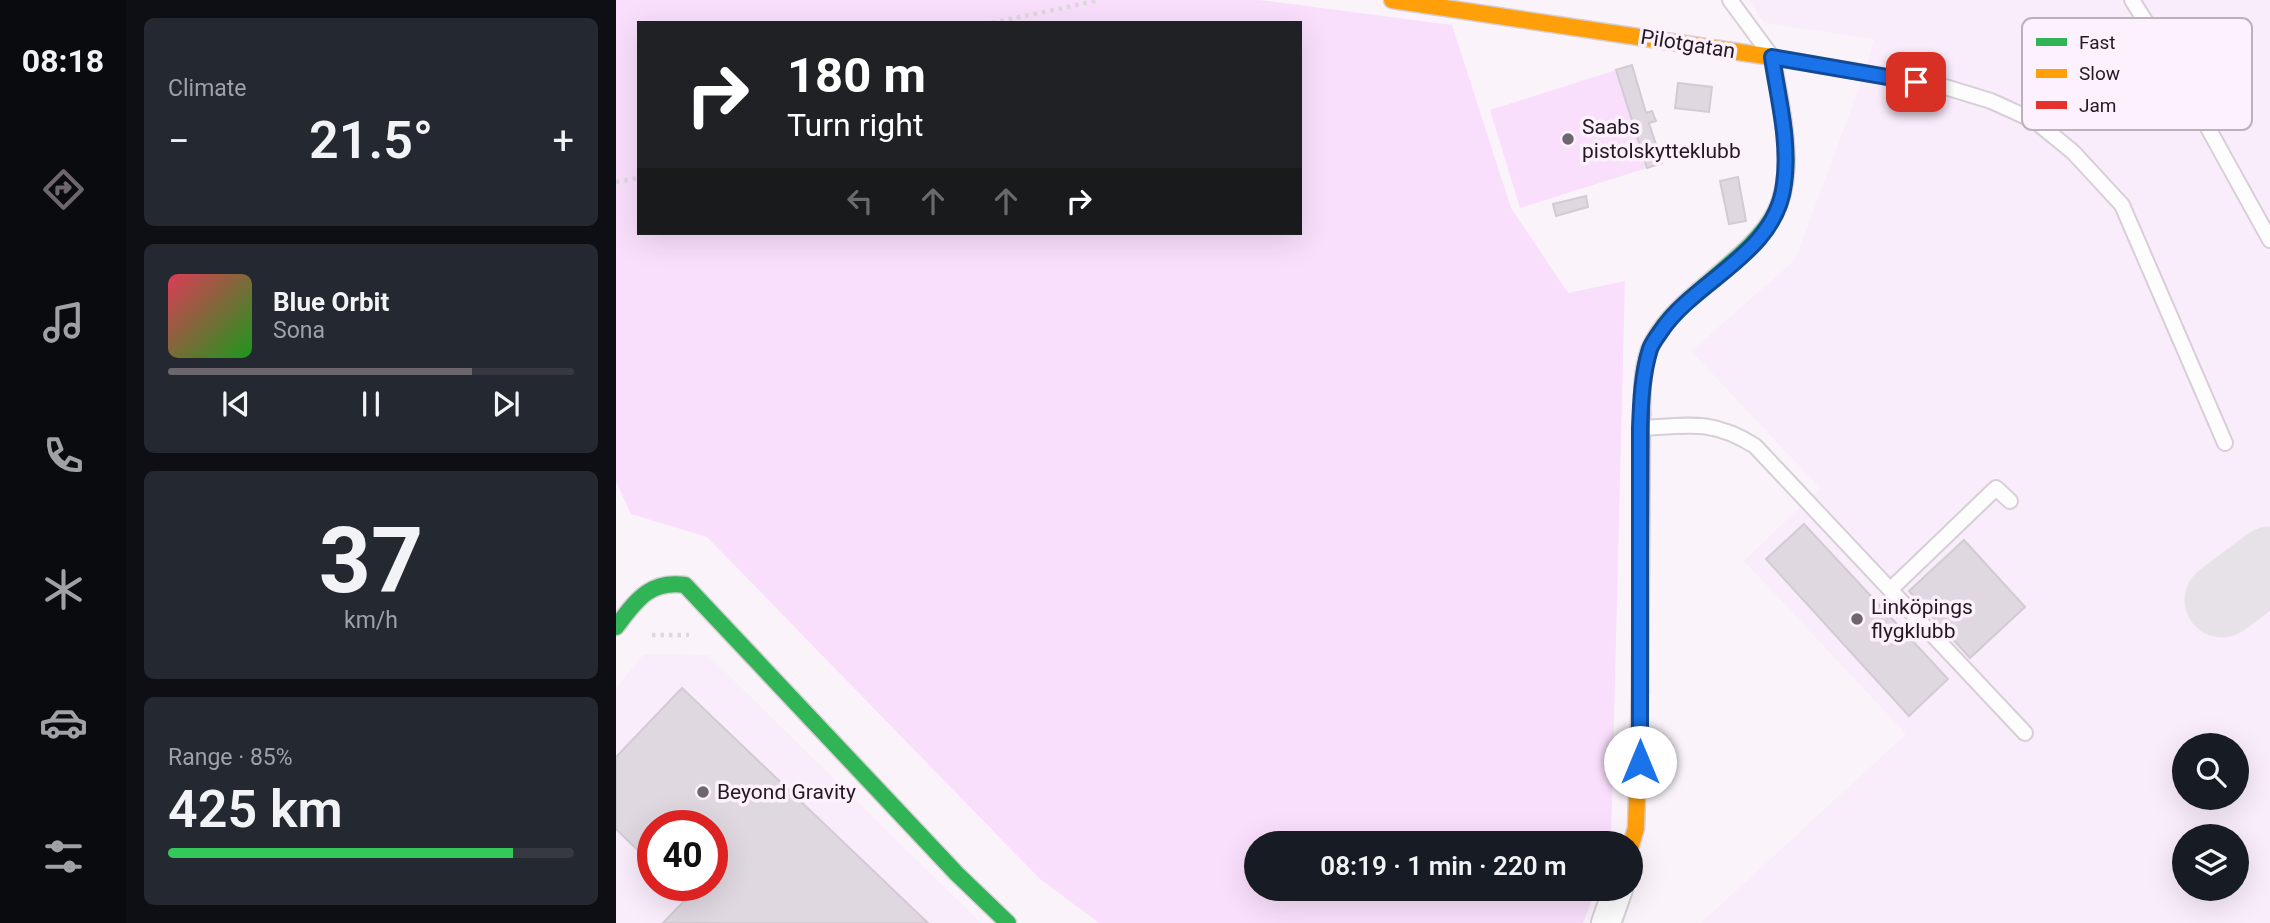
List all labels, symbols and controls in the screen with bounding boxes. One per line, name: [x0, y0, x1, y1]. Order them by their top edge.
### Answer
legend: [2022, 18, 2252, 130]
street label: Pilotgatan: [1639, 25, 1737, 63]
text: Fast: [2079, 31, 2116, 54]
text: 08:18: [22, 42, 104, 80]
text: 180 m: [787, 47, 926, 104]
icon: right: [672, 49, 763, 140]
pin: [1886, 52, 1946, 112]
text: Slow: [2079, 62, 2120, 85]
icon: arrive: [1897, 63, 1935, 101]
text: Climate: [168, 75, 247, 102]
text: Jam: [2079, 94, 2116, 117]
text: Turn right: [787, 106, 923, 144]
text: 21.5°: [309, 110, 433, 171]
place label: Saabs pistolskytteklubb: [1582, 115, 1741, 163]
text: −: [168, 119, 190, 163]
text: +: [552, 119, 574, 163]
marker: Saabs pistolskytteklubb: [1560, 131, 1576, 147]
icon: directions: [39, 165, 88, 214]
icon: left: [841, 182, 879, 220]
icon: ahead: [914, 182, 952, 220]
icon: ahead: [987, 182, 1025, 220]
icon: right: [1060, 182, 1098, 220]
text: Blue Orbit: [273, 287, 389, 317]
icon: music: [39, 298, 88, 347]
text: Sona: [273, 317, 325, 344]
icon: previous: [217, 385, 255, 423]
icon: pause: [352, 385, 390, 423]
icon: next: [487, 385, 525, 423]
icon: phone: [39, 431, 88, 480]
text: 37: [319, 508, 423, 614]
icon: climate: [39, 565, 88, 614]
place label: Linköpings flygklubb: [1871, 595, 1973, 643]
text: km/h: [344, 607, 398, 634]
marker: Linköpings flygklubb: [1849, 611, 1865, 627]
icon: car: [39, 698, 88, 747]
position arrow: [1603, 725, 1677, 799]
map controls: [2172, 733, 2249, 901]
button: search: [2172, 733, 2249, 810]
text: Range · 85%: [168, 744, 293, 771]
text: 425 km: [168, 779, 343, 840]
place label: Beyond Gravity: [717, 780, 856, 804]
marker: Beyond Gravity: [695, 784, 711, 800]
speed limit sign: 40: [637, 810, 728, 901]
button: layers: [2172, 824, 2249, 901]
icon: filters: [39, 832, 88, 881]
text: 08:19 · 1 min · 220 m: [1320, 851, 1567, 881]

